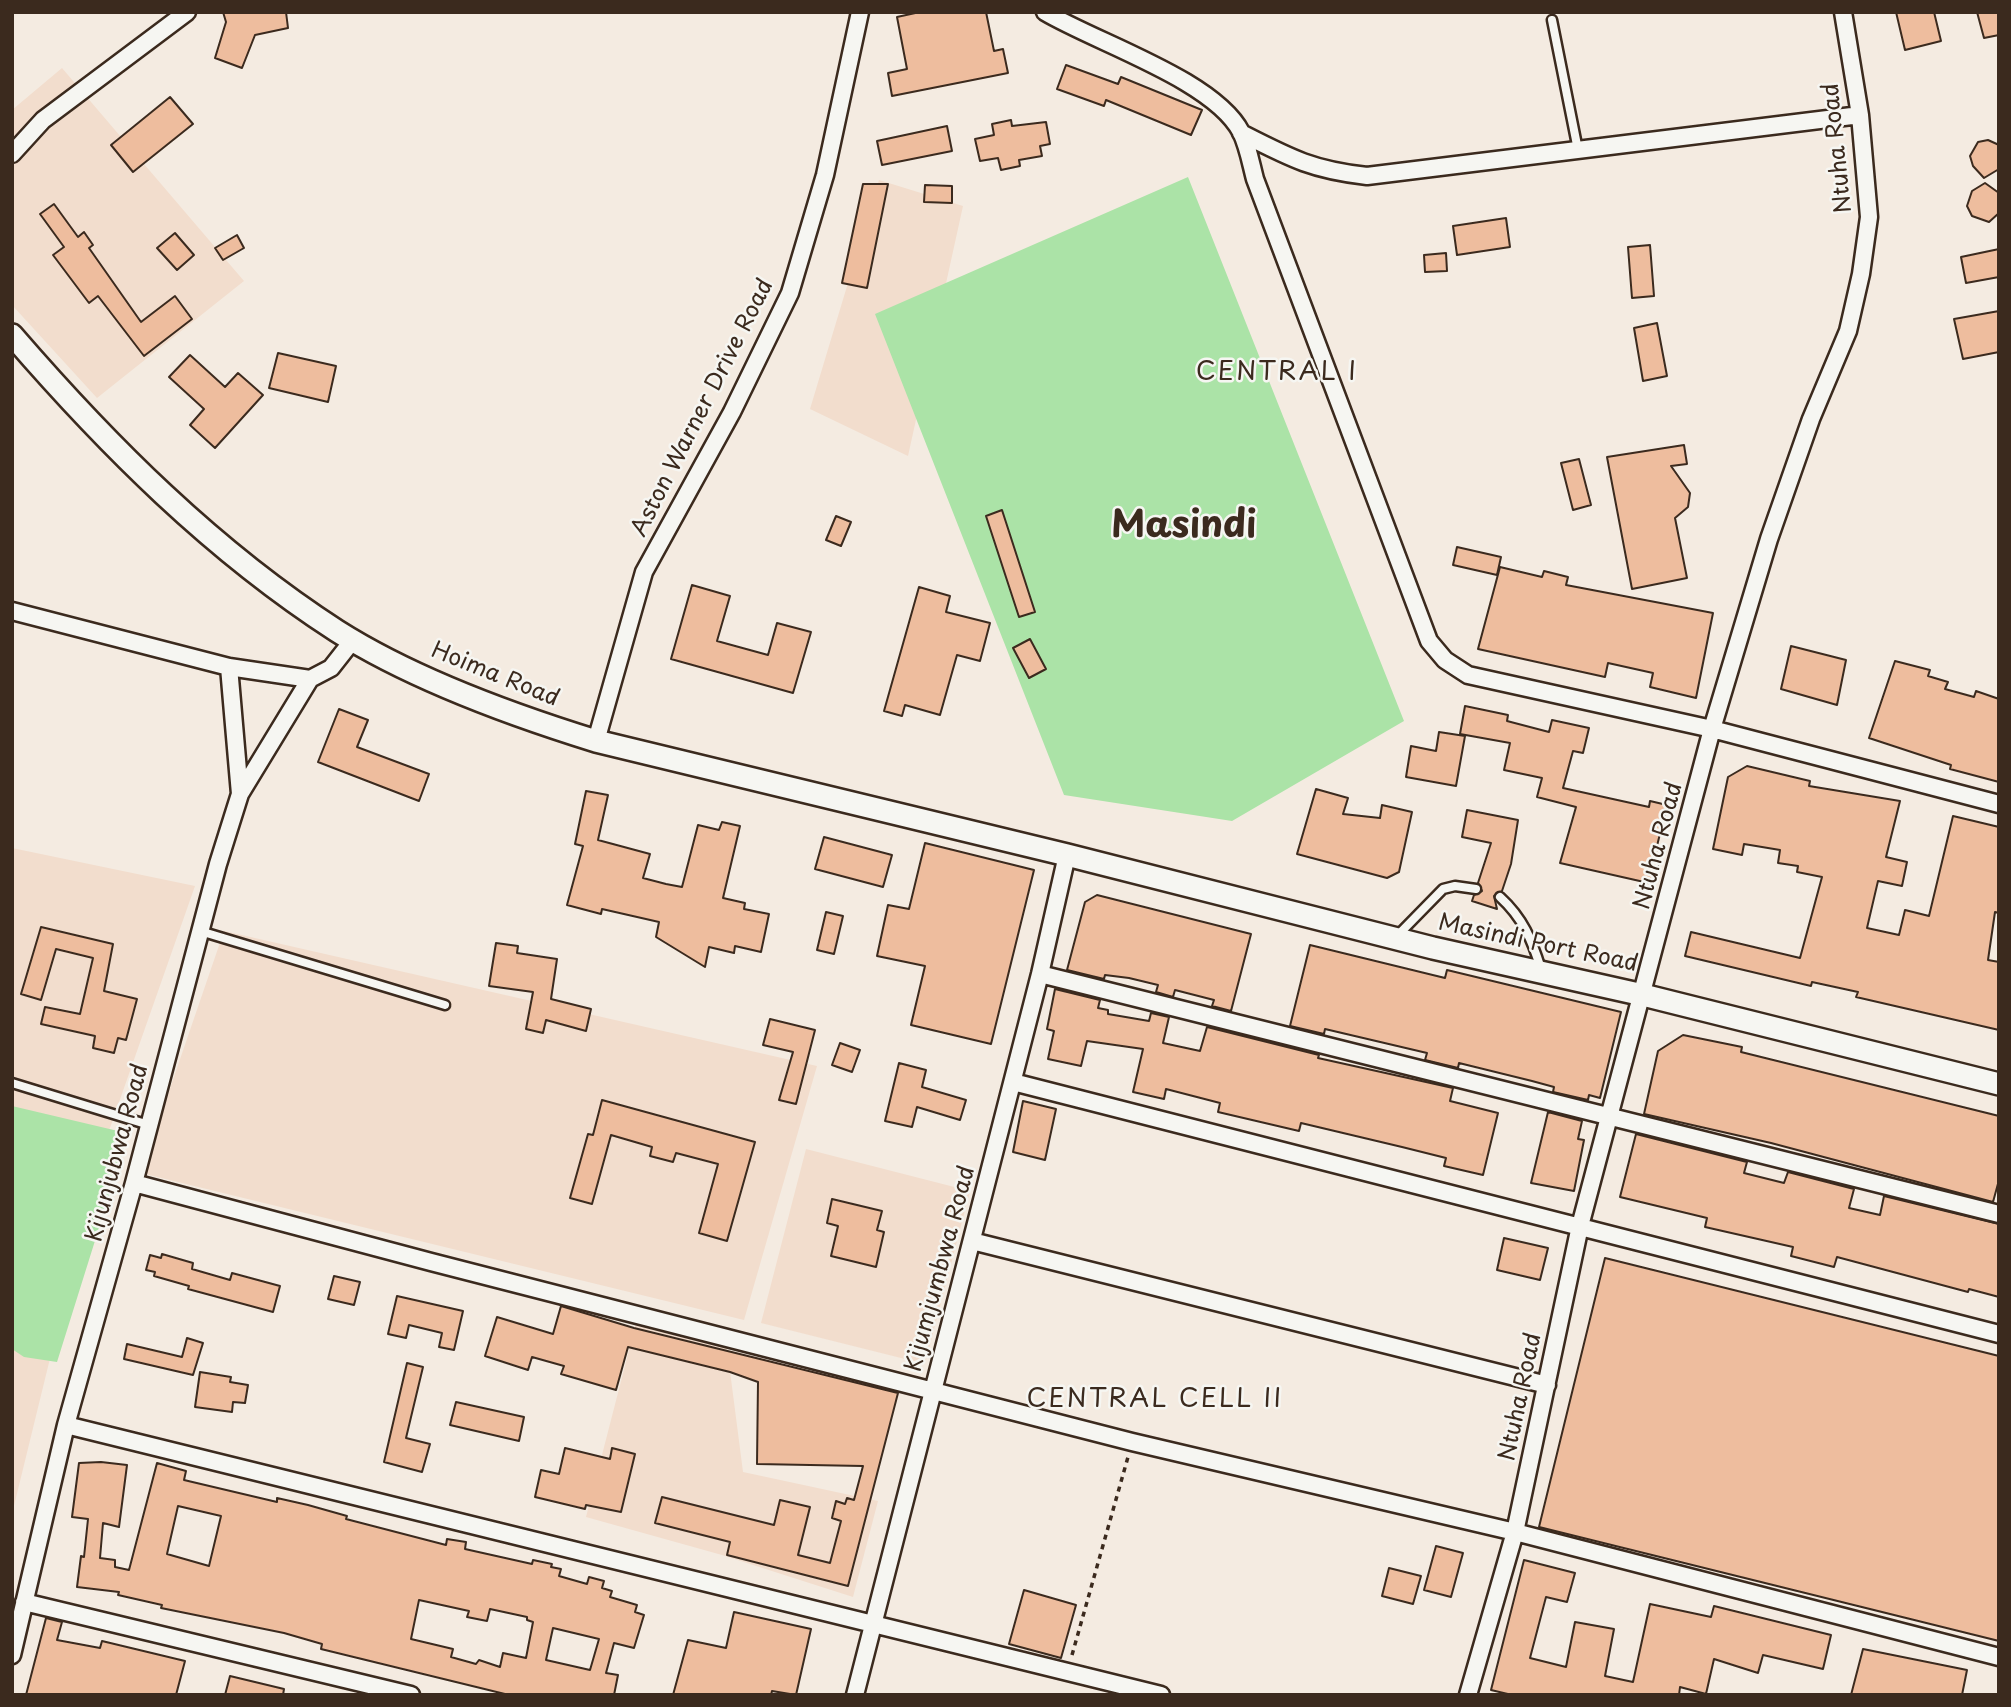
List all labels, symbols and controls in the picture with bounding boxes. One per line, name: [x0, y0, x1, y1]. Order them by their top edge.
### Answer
street label: Ntuha Road: [1817, 82, 1859, 214]
street label: Aston Warner Drive Road: [626, 275, 780, 541]
district label: CENTRAL I: [1197, 357, 1357, 389]
district label: Masindi: [1111, 505, 1257, 549]
street label: Hoima Road: [427, 637, 563, 713]
street label: Ntuha Road: [1629, 779, 1689, 913]
street label: Masindi Port Road: [1436, 909, 1640, 979]
street label: Kijunjubwa Road: [81, 1061, 155, 1245]
street label: Kijumjumbwa Road: [900, 1163, 982, 1375]
street label: Ntuha Road: [1494, 1330, 1548, 1464]
district label: CENTRAL CELL II: [1029, 1384, 1281, 1416]

